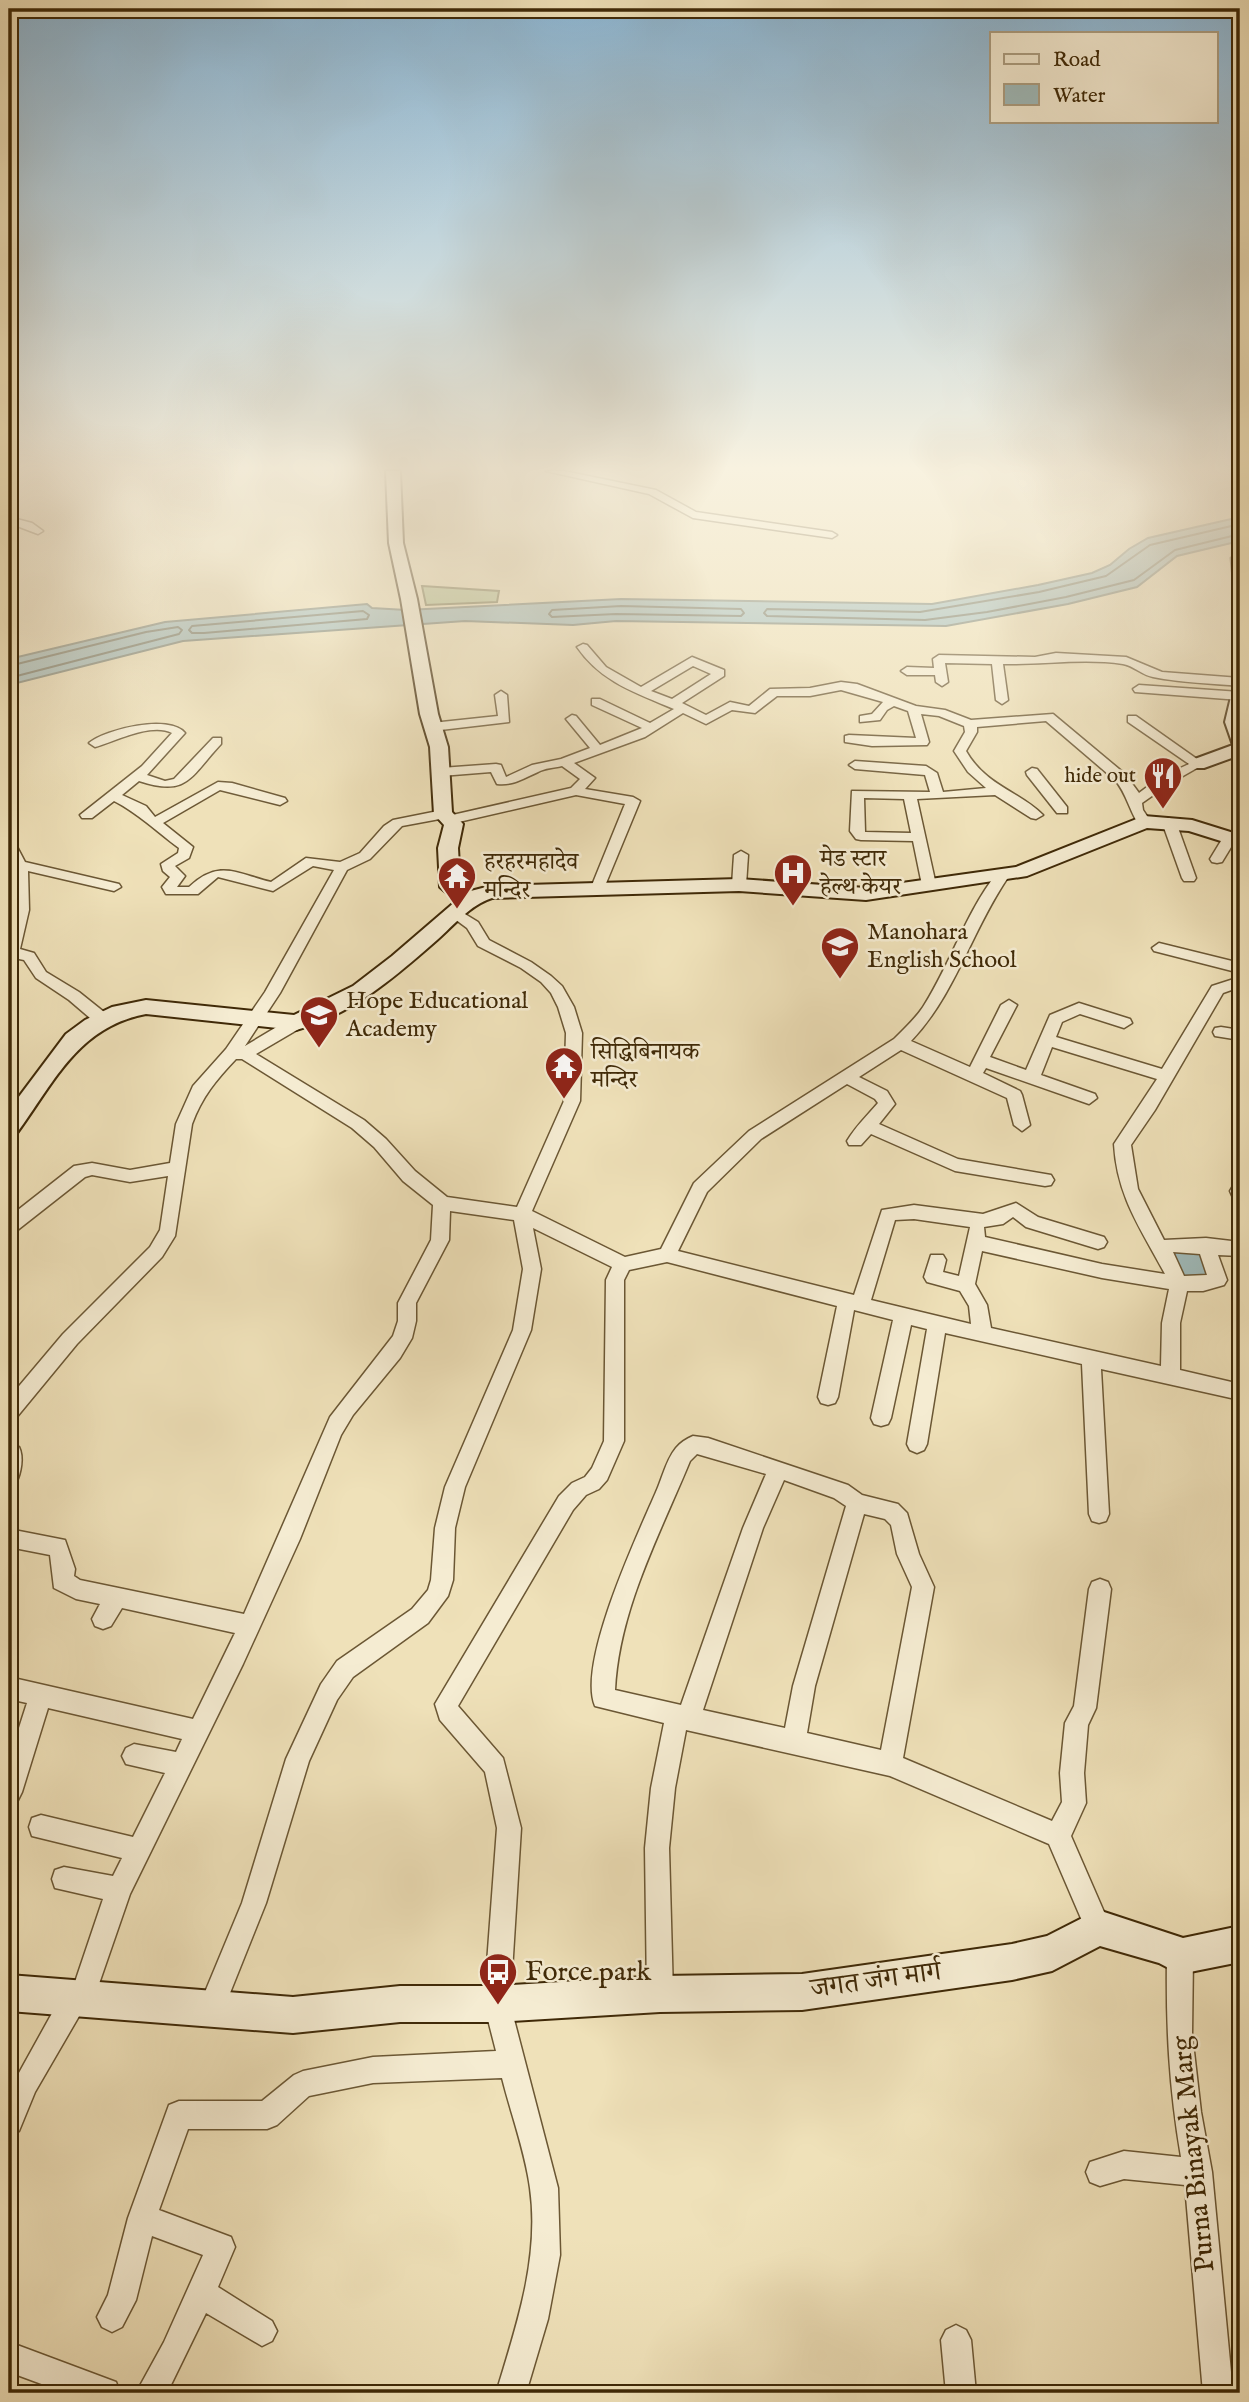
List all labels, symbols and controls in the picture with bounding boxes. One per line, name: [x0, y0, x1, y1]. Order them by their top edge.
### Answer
legend: [990, 32, 1218, 122]
text: Road: [1053, 47, 1101, 74]
text: Water: [1053, 83, 1106, 110]
restaurant icon: hide out: [1142, 755, 1184, 810]
place label: hide out: [1065, 763, 1136, 790]
place label: मेड स्टार हेल्थ केयर: [819, 844, 902, 903]
place label: हरहरमहादेव मन्दिर: [483, 847, 580, 906]
hospital icon: मेड स्टार हेल्थ केयर: [772, 852, 814, 907]
temple icon: हरहरमहादेव मन्दिर: [436, 855, 478, 910]
place label: Manohara English School: [867, 917, 1017, 976]
school or university icon: Manohara English School: [819, 925, 861, 980]
place label: Hope Educational Academy: [345, 986, 529, 1045]
school or university icon: Hope Educational Academy: [298, 994, 340, 1049]
place label: सिद्धिबिनायक मन्दिर: [590, 1037, 701, 1096]
temple icon: सिद्धिबिनायक मन्दिर: [543, 1045, 585, 1100]
bus stop icon: Force park: [477, 1951, 519, 2006]
street label: जगत जंग मार्ग: [807, 1954, 945, 2008]
place label: Force park: [525, 1955, 652, 1990]
street label: Purna Binayak Marg: [1164, 2033, 1224, 2274]

